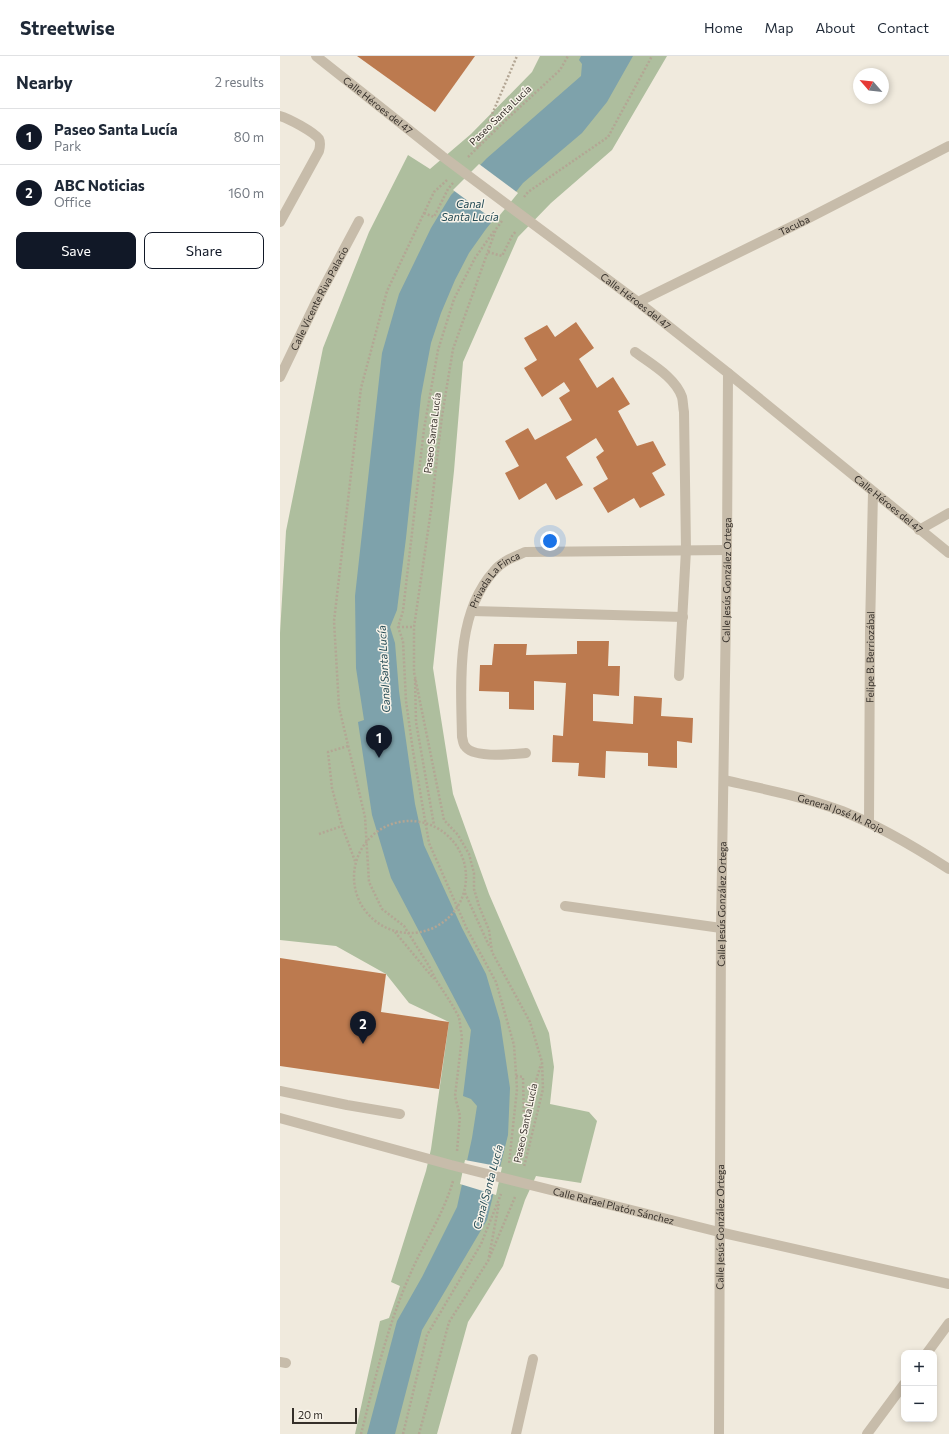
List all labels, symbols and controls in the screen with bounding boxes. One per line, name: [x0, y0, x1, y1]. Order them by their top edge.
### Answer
text: Streetwise: [20, 16, 115, 39]
text: Home: [704, 19, 743, 36]
text: Map: [765, 19, 793, 36]
text: About: [815, 19, 855, 36]
text: Contact: [877, 19, 929, 36]
north arrow: [853, 68, 889, 104]
text: Nearby: [16, 72, 73, 93]
text: 2 results: [215, 74, 264, 90]
street label: Calle Héroes del 47: [341, 74, 415, 136]
street label: Paseo Santa Lucía: [467, 82, 533, 148]
text: Paseo Santa Lucía: [54, 120, 178, 138]
text: 1: [26, 129, 32, 145]
text: 80 m: [234, 129, 264, 145]
text: Park: [54, 138, 81, 154]
text: ABC Noticias: [54, 176, 145, 194]
text: 2: [25, 185, 33, 201]
text: 160 m: [228, 185, 264, 201]
text: Office: [54, 194, 91, 210]
water label: Canal Santa Lucía: [441, 197, 499, 223]
street label: Tacuba: [777, 213, 811, 238]
button: Save: [16, 232, 136, 269]
button: Share: [144, 232, 264, 269]
street label: Calle Vicente Riva Palacio: [288, 244, 351, 352]
street label: Calle Héroes del 47: [598, 270, 673, 332]
street label: Paseo Santa Lucía: [421, 392, 443, 474]
street label: Calle Héroes del 47: [852, 472, 925, 535]
street label: Calle Jesús González Ortega: [720, 517, 733, 643]
your location: [540, 531, 560, 551]
street label: Privada La Finca: [467, 549, 522, 610]
street label: Felipe B. Berriozábal: [864, 611, 876, 703]
water label: Canal Santa Lucía: [375, 625, 392, 713]
pin: 1: [366, 725, 392, 758]
street label: General José M. Rojo: [796, 791, 887, 836]
street label: Calle Jesús González Ortega: [715, 841, 728, 967]
pin: 2: [350, 1011, 376, 1044]
street label: Paseo Santa Lucía: [511, 1082, 539, 1164]
water label: Canal Santa Lucía: [470, 1143, 505, 1231]
street label: Calle Jesús González Ortega: [714, 1164, 726, 1290]
street label: Calle Rafael Platón Sánchez: [552, 1185, 676, 1227]
map controls: [901, 1350, 937, 1422]
button: +: [901, 1350, 937, 1386]
button: −: [901, 1386, 937, 1422]
scale bar: [292, 1406, 357, 1425]
text: 20 m: [298, 1408, 323, 1421]

